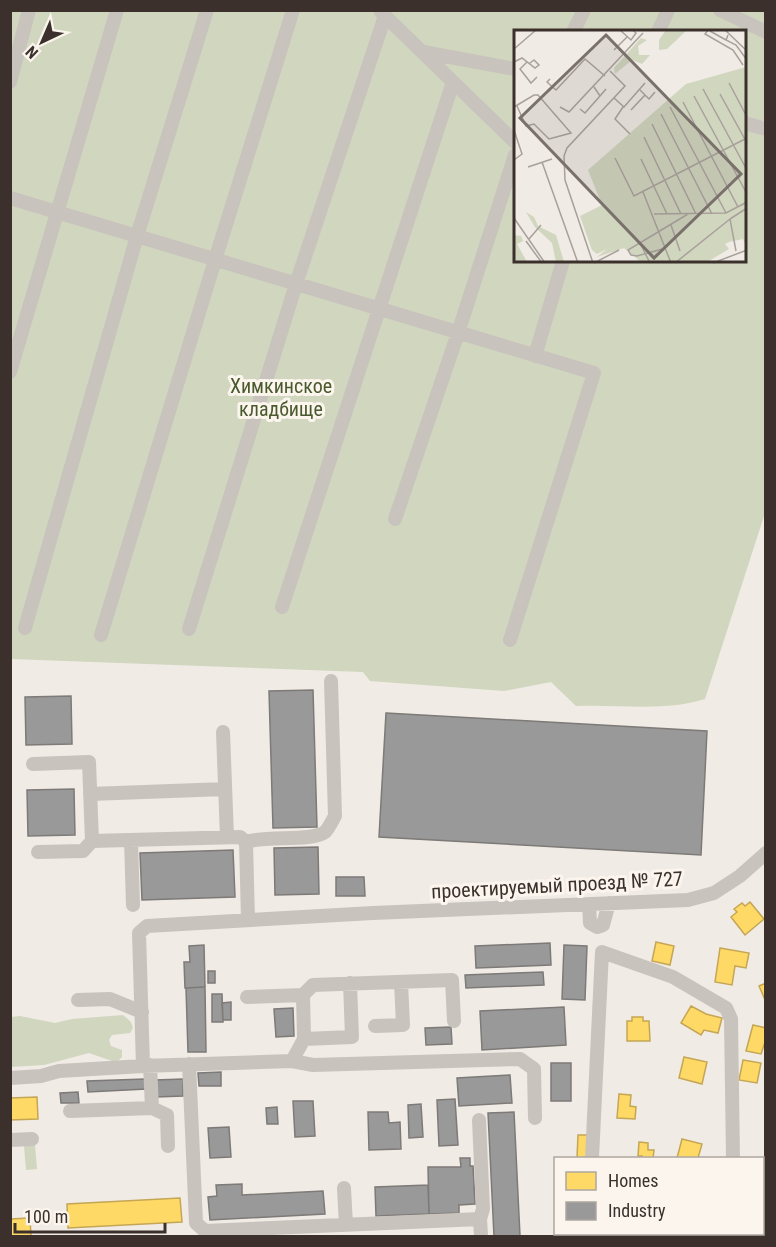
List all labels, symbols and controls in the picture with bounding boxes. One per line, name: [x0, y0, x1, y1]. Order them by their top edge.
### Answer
north arrow: [12, 12, 72, 72]
inset map: [514, 30, 746, 262]
text: N: [22, 42, 42, 63]
park label: Химкинское кладбище: [230, 374, 332, 421]
street label: проектируемый проезд № 727: [431, 866, 683, 904]
legend: [554, 1157, 764, 1235]
text: Homes: [608, 1170, 658, 1191]
scale bar: [15, 1196, 165, 1234]
text: Industry: [608, 1200, 666, 1221]
text: 100 m: [24, 1206, 68, 1227]

